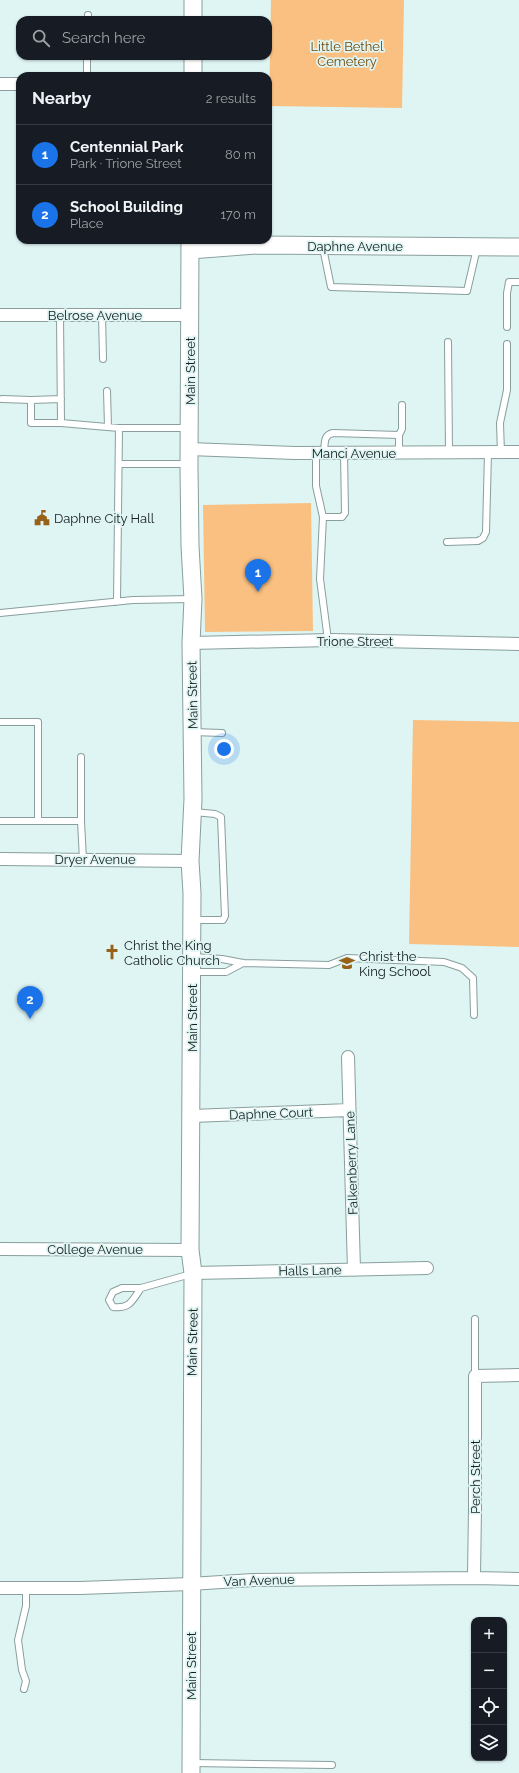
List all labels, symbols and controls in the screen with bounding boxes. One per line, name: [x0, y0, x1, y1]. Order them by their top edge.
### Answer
search box: [16, 16, 272, 60]
icon: search: [30, 27, 52, 49]
text: Search here: [62, 29, 145, 47]
park label: Little Bethel Cemetery: [311, 39, 384, 69]
text: Nearby: [32, 88, 91, 108]
text: 2 results: [206, 91, 256, 106]
text: Centennial Park: [70, 138, 183, 156]
text: 1: [42, 147, 48, 162]
text: 80 m: [225, 147, 256, 162]
text: Park · Trione Street: [70, 156, 182, 171]
text: School Building: [70, 198, 183, 216]
text: 2: [41, 207, 49, 222]
text: 170 m: [220, 207, 256, 222]
text: Place: [70, 216, 103, 231]
street label: Daphne Avenue: [307, 239, 403, 254]
street label: Belrose Avenue: [48, 308, 143, 323]
street label: Main Street: [183, 336, 198, 405]
street label: Manci Avenue: [312, 446, 397, 461]
public building icon: Daphne City Hall: [33, 509, 51, 527]
place label: Daphne City Hall: [54, 511, 155, 526]
pin: 1: [245, 559, 271, 592]
street label: Trione Street: [317, 634, 394, 649]
street label: Main Street: [184, 660, 201, 729]
your location: [214, 739, 234, 759]
street label: Dryer Avenue: [54, 852, 136, 867]
place label: Christ the King Catholic Church: [124, 938, 220, 968]
church icon: Christ the King Catholic Church: [103, 943, 121, 961]
place label: Christ the King School: [359, 949, 431, 979]
school or university icon: Christ the King School: [338, 954, 356, 972]
street label: Main Street: [185, 983, 200, 1052]
pin: 2: [17, 986, 43, 1019]
street label: Daphne Court: [229, 1105, 314, 1122]
street label: Falkenberry Lane: [342, 1110, 361, 1215]
street label: College Avenue: [47, 1242, 143, 1257]
street label: Halls Lane: [278, 1262, 342, 1279]
street label: Main Street: [184, 1307, 201, 1376]
street label: Perch Street: [468, 1439, 483, 1514]
street label: Van Avenue: [223, 1572, 295, 1589]
map controls: [471, 1617, 507, 1761]
button: +: [471, 1617, 507, 1653]
street label: Main Street: [184, 1631, 199, 1700]
button: −: [471, 1653, 507, 1689]
button: locate: [471, 1689, 507, 1725]
button: layers: [471, 1725, 507, 1761]

